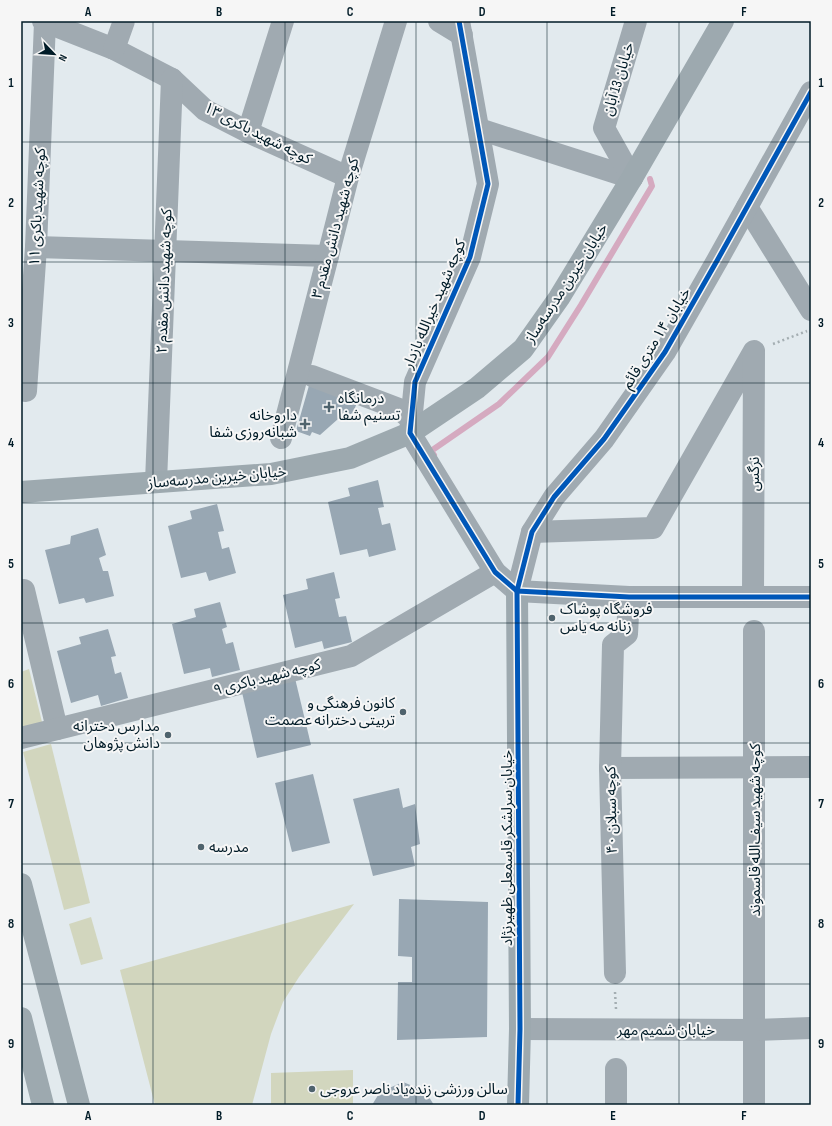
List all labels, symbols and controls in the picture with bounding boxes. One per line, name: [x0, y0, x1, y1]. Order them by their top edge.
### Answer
text: A: [84, 4, 92, 20]
text: B: [216, 4, 222, 20]
text: C: [347, 4, 354, 20]
text: D: [479, 4, 486, 20]
text: E: [610, 4, 616, 20]
text: F: [741, 4, 747, 20]
north arrow: [34, 34, 74, 74]
street label: خیابان 13 آبان: [598, 40, 639, 118]
text: N: [55, 53, 70, 64]
text: 1: [8, 75, 14, 91]
text: 1: [818, 75, 824, 91]
street label: کوچه شهید باکری ۱۳: [201, 98, 316, 169]
street label: کوچه شهید باکری ۱۱: [25, 147, 50, 267]
street label: کوچه شهید دانش مقدم ۳: [308, 155, 365, 301]
text: 2: [8, 195, 14, 211]
text: 2: [818, 195, 824, 211]
street label: کوچه شهید دانش مقدم ۲: [152, 208, 178, 354]
street label: خیابان خیرین مدرسه‌ساز: [520, 220, 612, 348]
street label: کوچه شهید خیرالله بازدار: [398, 236, 471, 373]
street label: خیابان ۱۴ متری قائم: [618, 284, 696, 393]
text: 3: [8, 315, 14, 331]
text: 3: [818, 315, 824, 331]
place label: درمانگاه تسنیم شفا: [338, 389, 400, 426]
marker: درمانگاه تسنیم شفا: [323, 401, 335, 413]
place label: داروخانه شبانه‌روزی شفا: [209, 406, 297, 442]
marker: داروخانه شبانه‌روزی شفا: [300, 419, 310, 429]
text: 4: [8, 435, 14, 451]
text: 4: [818, 435, 824, 451]
street label: نرگس: [745, 457, 764, 491]
street label: خیابان خیرین مدرسه‌ساز: [146, 462, 287, 493]
text: 5: [8, 556, 14, 572]
text: 5: [818, 556, 824, 572]
place label: فروشگاه پوشاک زنانه مه یاس: [560, 600, 653, 636]
marker: فروشگاه پوشاک زنانه مه یاس: [547, 613, 557, 623]
street label: کوچه شهید باکری ۹: [211, 655, 324, 700]
text: 6: [8, 676, 14, 692]
text: 6: [818, 676, 824, 692]
place label: کانون فرهنگی و تربیتی دخترانه عصمت: [265, 694, 396, 730]
marker: کانون فرهنگی و تربیتی دخترانه عصمت: [398, 707, 408, 717]
place label: مدارس دخترانه دانش پژوهان: [73, 717, 160, 753]
marker: مدارس دخترانه دانش پژوهان: [163, 730, 173, 740]
street label: کوچه شهید سیف‌الله قاسموند: [746, 743, 765, 917]
street label: خیابان سرلشکر قاسمعلی ظهیرنژاد: [498, 750, 517, 946]
street label: کوچه سبلان ۴۰: [601, 765, 622, 854]
text: 7: [8, 796, 14, 812]
text: 7: [818, 796, 824, 812]
place label: مدرسه: [209, 838, 249, 857]
marker: مدرسه: [196, 842, 206, 852]
text: 8: [8, 916, 14, 932]
text: 8: [818, 916, 824, 932]
street label: خیابان شمیم مهر: [616, 1021, 715, 1041]
text: 9: [8, 1036, 14, 1052]
text: 9: [818, 1036, 824, 1052]
place label: سالن ورزشی زنده‌یاد ناصر عروجی: [320, 1080, 508, 1099]
marker: سالن ورزشی زنده‌یاد ناصر عروجی: [307, 1084, 317, 1094]
text: A: [84, 1108, 92, 1124]
text: B: [216, 1108, 222, 1124]
text: C: [347, 1108, 354, 1124]
text: D: [479, 1108, 486, 1124]
text: E: [610, 1108, 616, 1124]
text: F: [741, 1108, 747, 1124]

